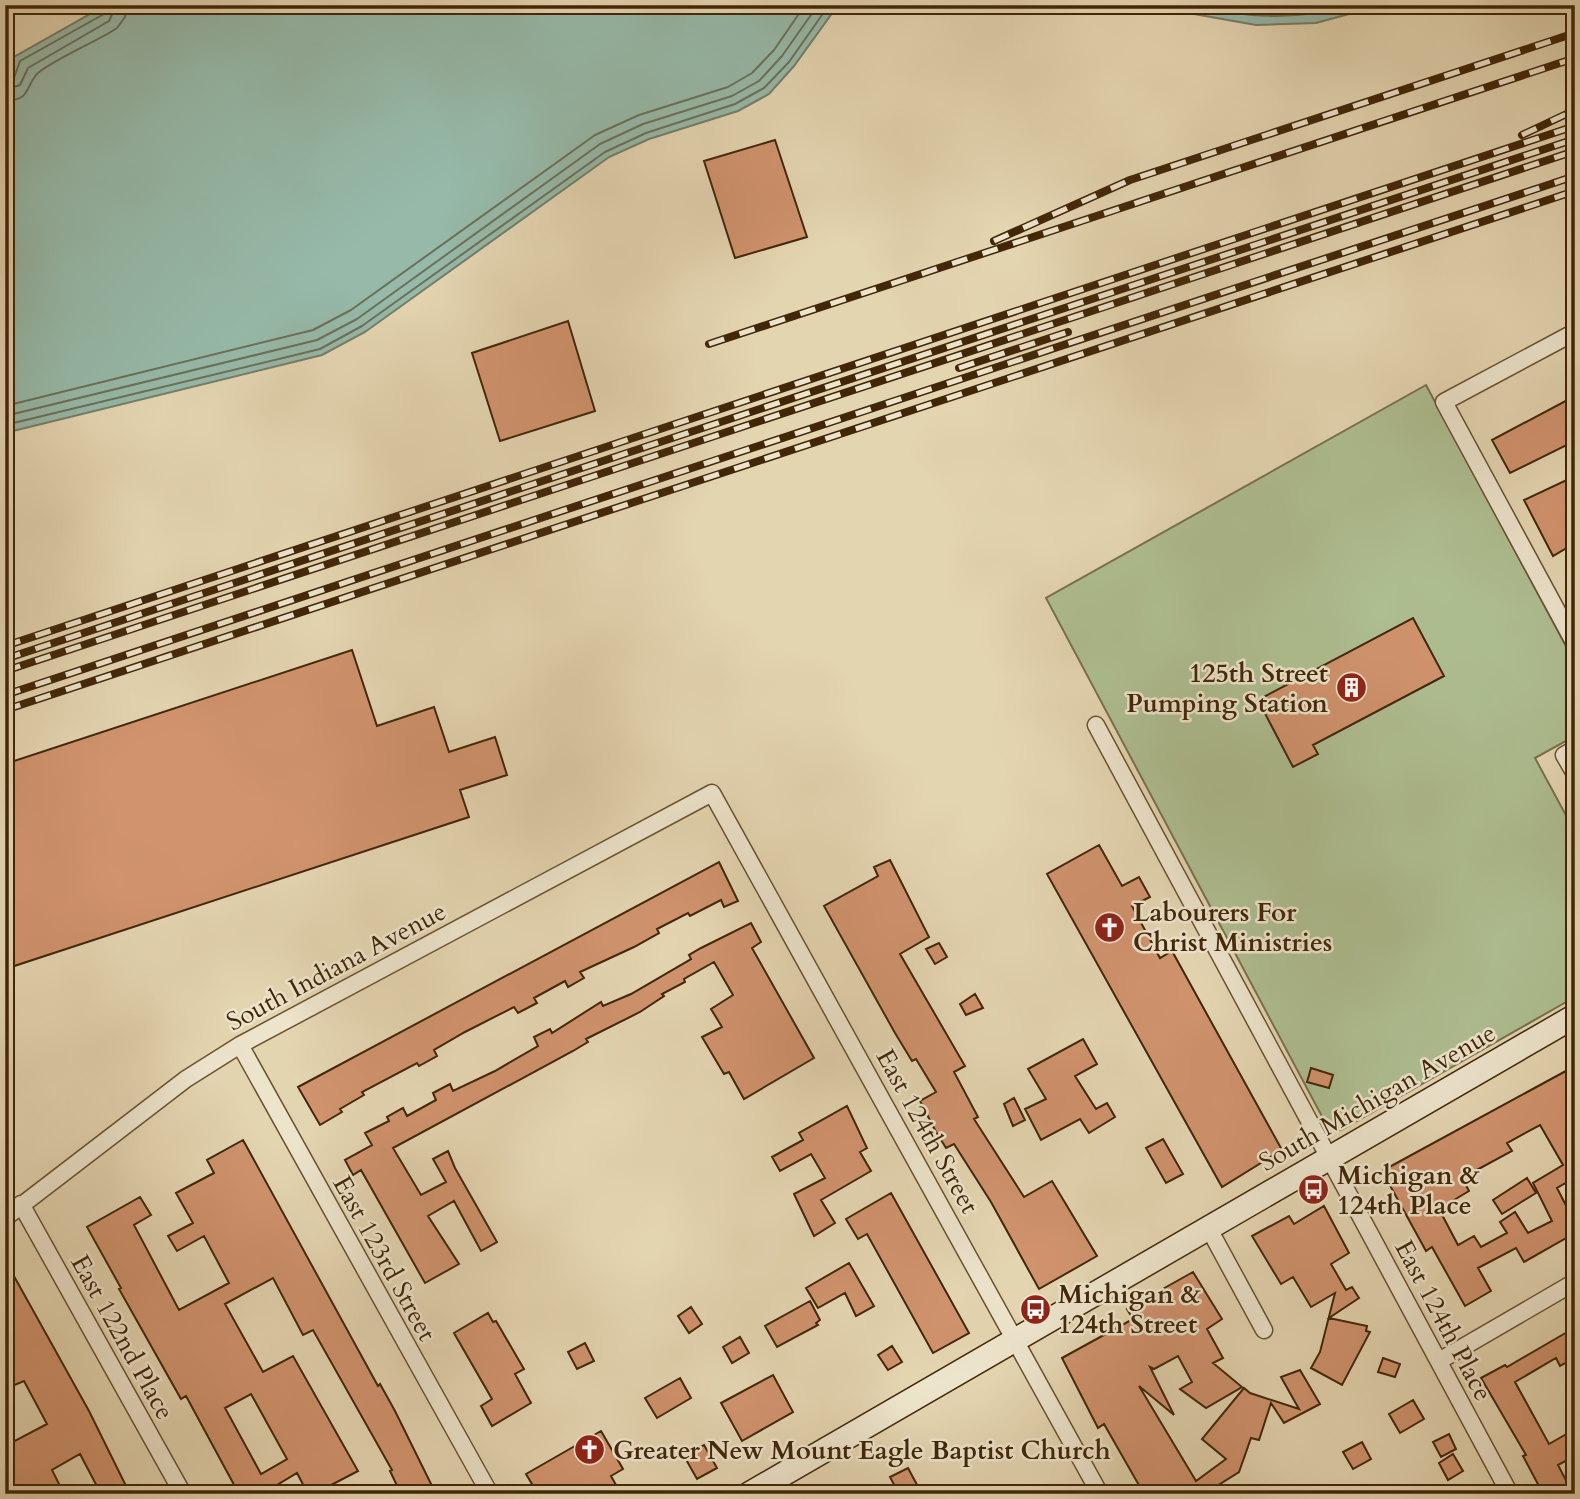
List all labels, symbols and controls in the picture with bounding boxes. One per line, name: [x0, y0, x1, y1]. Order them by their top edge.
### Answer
place label: 125th Street Pumping Station: [1126, 656, 1328, 721]
building icon: 125th Street Pumping Station: [1334, 671, 1368, 705]
street label: South Indiana Avenue: [220, 894, 452, 1039]
place label: Labourers For Christ Ministries: [1133, 895, 1332, 960]
church icon: Labourers For Christ Ministries: [1093, 910, 1127, 944]
street label: South Michigan Avenue: [1252, 1015, 1502, 1180]
street label: East 124th Street: [868, 1043, 987, 1220]
place label: Michigan & 124th Place: [1337, 1158, 1480, 1223]
street label: East 123rd Street: [325, 1169, 444, 1347]
bus stop icon: Michigan & 124th Place: [1297, 1173, 1331, 1207]
street label: East 124th Place: [1386, 1234, 1501, 1407]
street label: East 122nd Place: [63, 1248, 182, 1426]
place label: Michigan & 124th Street: [1058, 1277, 1201, 1342]
bus stop icon: Michigan & 124th Street: [1018, 1292, 1052, 1326]
church icon: Greater New Mount Eagle Baptist Church: [573, 1433, 607, 1467]
place label: Greater New Mount Eagle Baptist Church: [613, 1433, 1111, 1468]

